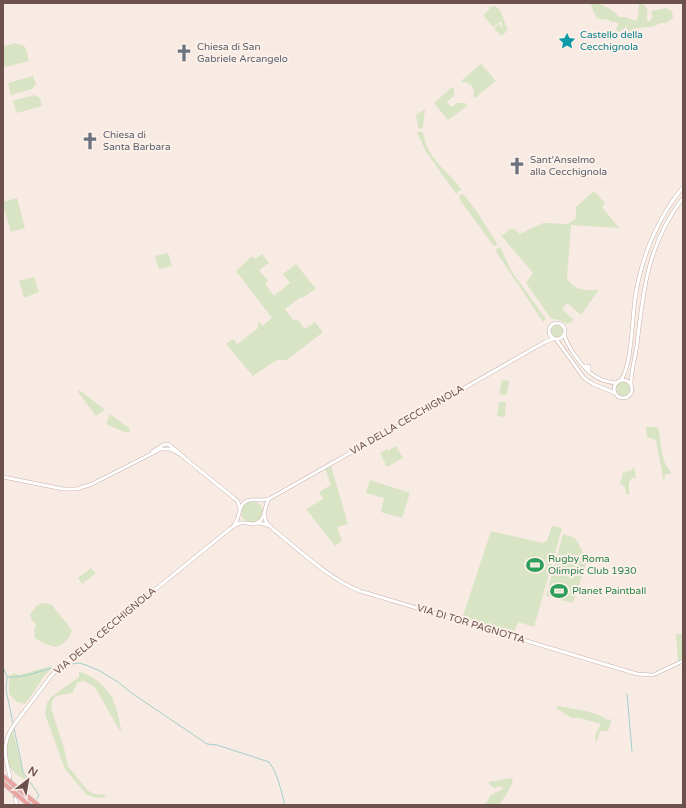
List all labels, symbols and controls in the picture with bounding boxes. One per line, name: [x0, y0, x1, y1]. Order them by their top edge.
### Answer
place label: Castello della Cecchignola: [580, 29, 643, 53]
place icon: Castello della Cecchignola: [557, 31, 577, 51]
place label: Chiesa di San Gabriele Arcangelo: [197, 41, 288, 65]
church icon: Chiesa di San Gabriele Arcangelo: [174, 43, 194, 63]
place label: Chiesa di Santa Barbara: [103, 129, 171, 153]
church icon: Chiesa di Santa Barbara: [80, 131, 100, 151]
place label: Sant’Anselmo alla Cecchignola: [530, 154, 607, 178]
church icon: Sant’Anselmo alla Cecchignola: [507, 156, 527, 176]
street label: VIA DELLA CECCHIGNOLA: [348, 382, 466, 458]
place label: Rugby Roma Olimpic Club 1930: [548, 553, 636, 577]
sports icon: Rugby Roma Olimpic Club 1930: [525, 555, 545, 575]
sports icon: Planet Paintball: [549, 581, 569, 601]
street label: VIA DELLA CECCHIGNOLA: [52, 585, 158, 677]
place label: Planet Paintball: [572, 585, 646, 597]
street label: VIA DI TOR PAGNOTTA: [415, 602, 527, 646]
north arrow: [8, 760, 48, 800]
text: N: [26, 764, 40, 780]

